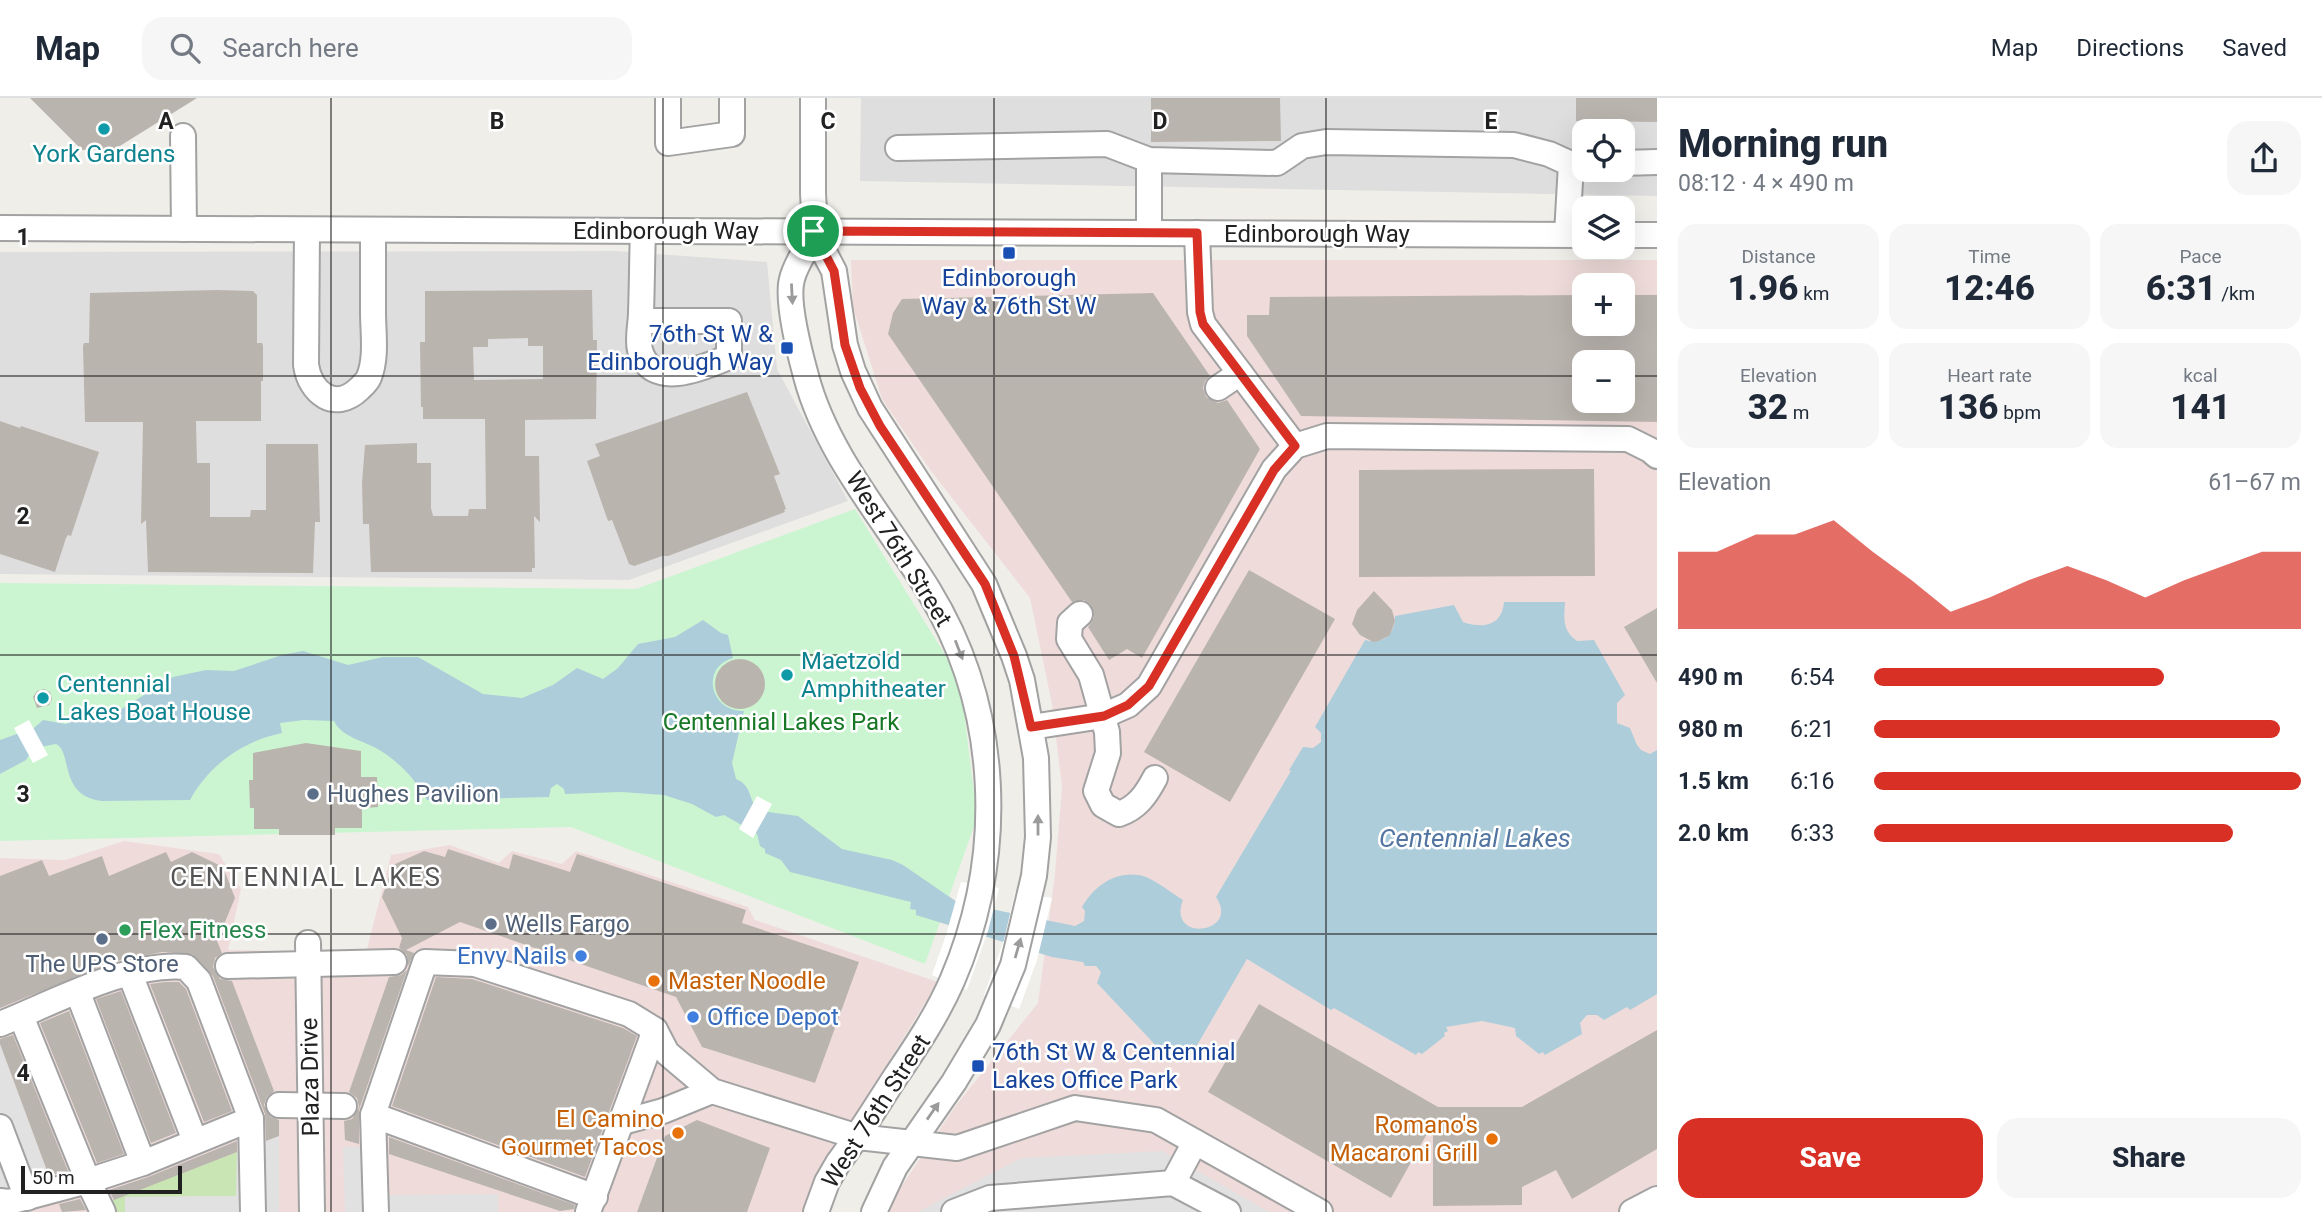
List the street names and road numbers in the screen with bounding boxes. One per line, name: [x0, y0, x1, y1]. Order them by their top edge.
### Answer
street label: Edinborough Way: [573, 217, 760, 245]
street label: Edinborough Way: [1224, 220, 1411, 248]
street label: West 76th Street: [840, 466, 958, 632]
street label: Plaza Drive: [295, 1017, 325, 1137]
street label: West 76th Street: [816, 1029, 936, 1193]

